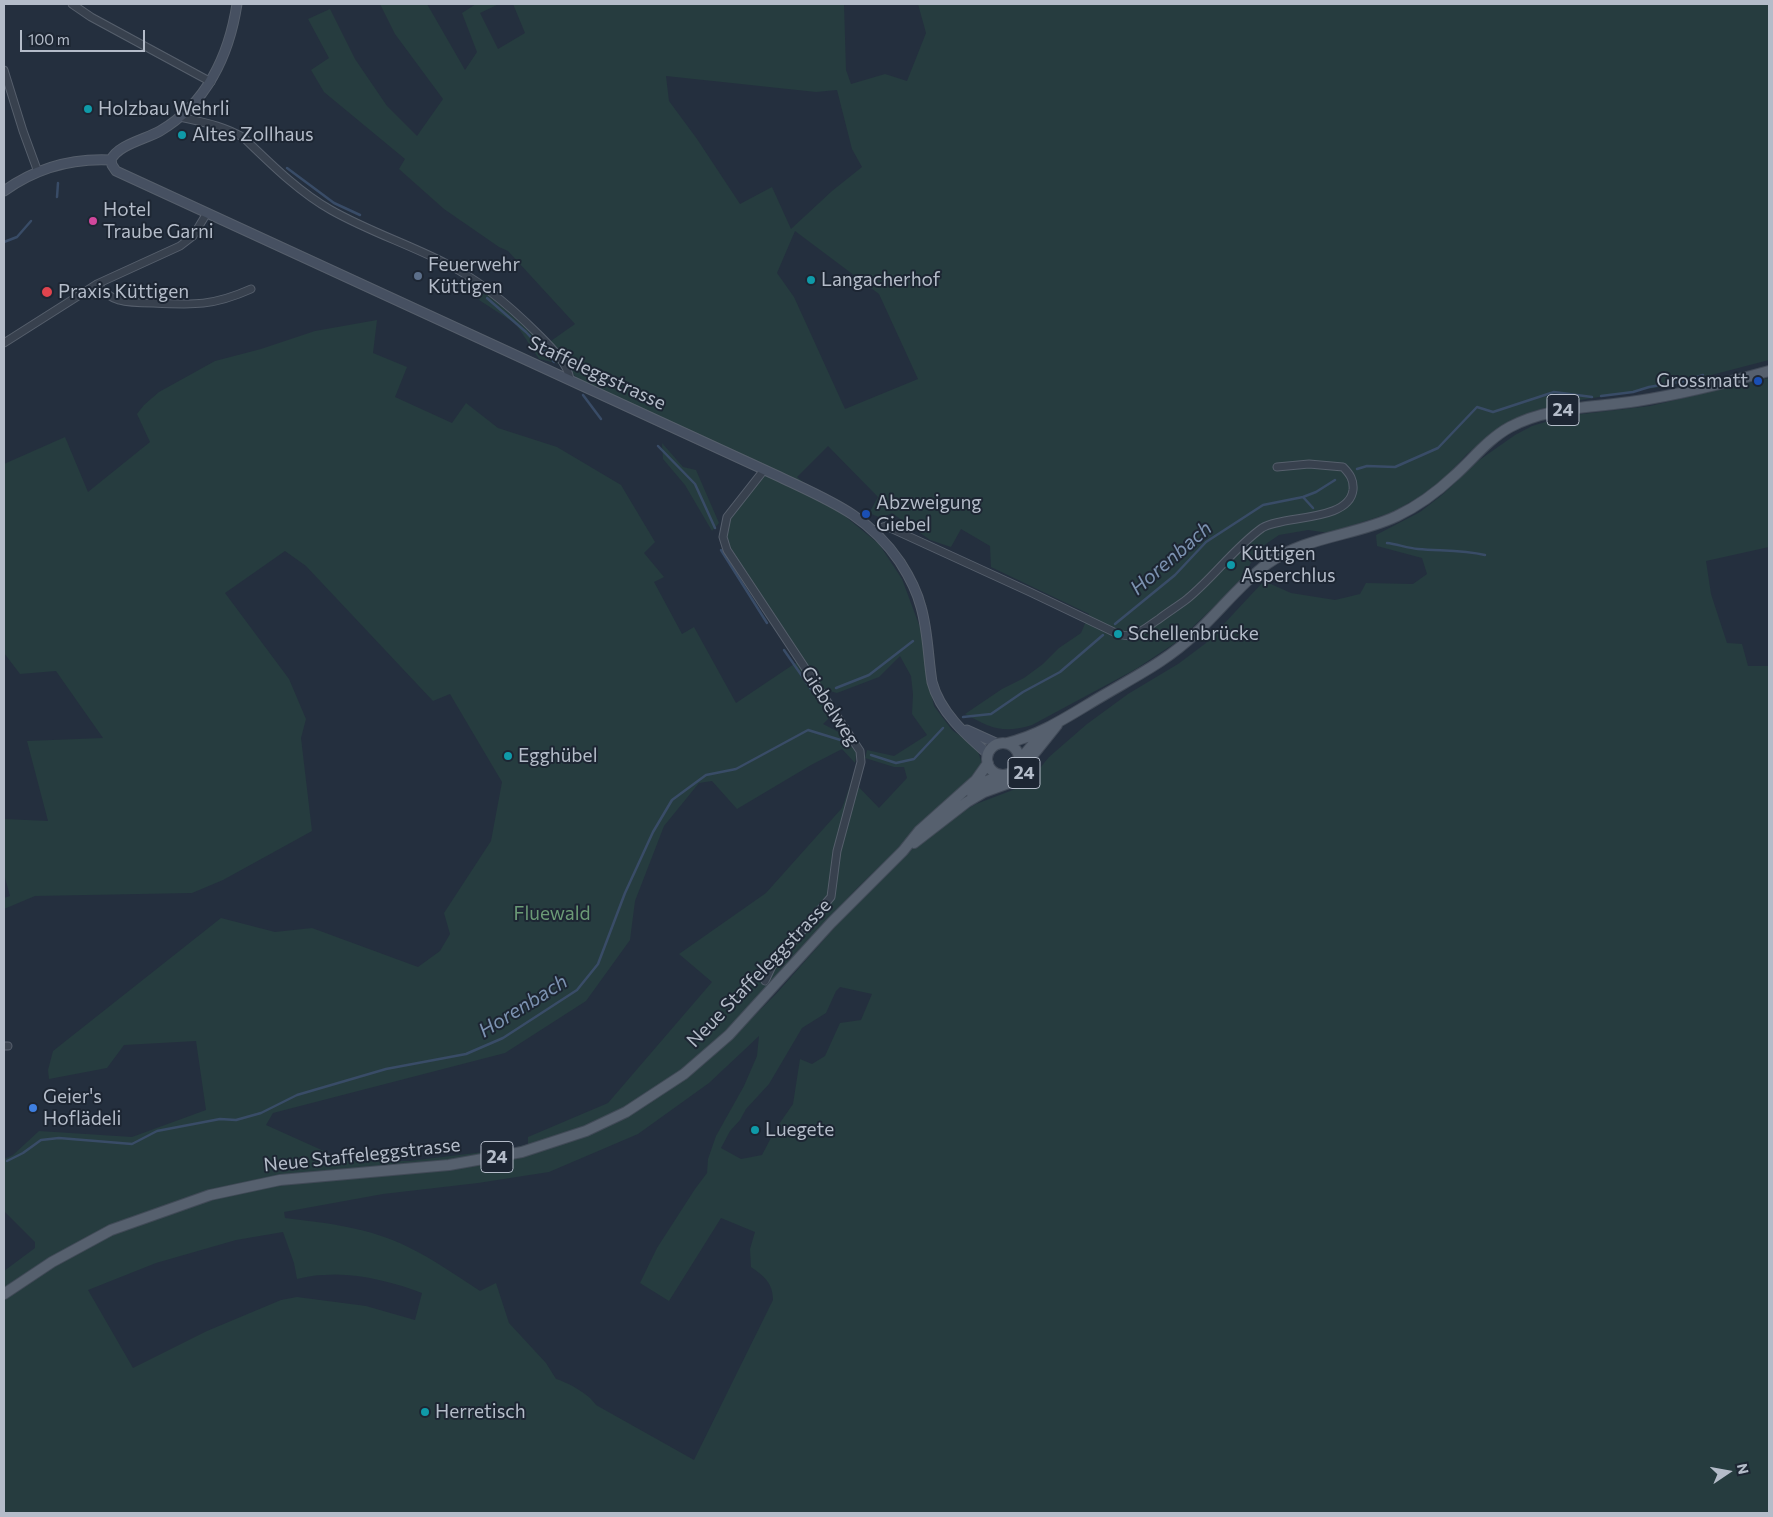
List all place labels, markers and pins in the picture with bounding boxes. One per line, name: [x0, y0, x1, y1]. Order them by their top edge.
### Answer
place label: Holzbau Wehrli: [98, 98, 230, 120]
marker: Holzbau Wehrli: [82, 103, 94, 115]
place label: Altes Zollhaus: [192, 124, 314, 146]
marker: Altes Zollhaus: [176, 129, 188, 141]
place label: Hotel Traube Garni: [103, 199, 214, 243]
marker: Hotel Traube Garni: [87, 215, 99, 227]
place label: Feuerwehr Küttigen: [428, 254, 520, 298]
place label: Langacherhof: [821, 269, 940, 291]
marker: Feuerwehr Küttigen: [412, 270, 424, 282]
marker: Langacherhof: [805, 274, 817, 286]
place label: Praxis Küttigen: [58, 281, 189, 303]
marker: Praxis Küttigen: [40, 285, 54, 299]
place label: Grossmatt: [1656, 370, 1748, 392]
marker: Grossmatt: [1752, 375, 1764, 387]
place label: Abzweigung Giebel: [876, 492, 982, 536]
marker: Abzweigung Giebel: [860, 508, 872, 520]
place label: Küttigen Asperchlus: [1241, 543, 1336, 587]
marker: Küttigen Asperchlus: [1225, 559, 1237, 571]
place label: Schellenbrücke: [1128, 623, 1259, 645]
marker: Schellenbrücke: [1112, 628, 1124, 640]
place label: Egghübel: [518, 745, 597, 767]
marker: Egghübel: [502, 750, 514, 762]
place label: Geier's Hoflädeli: [43, 1086, 121, 1130]
marker: Geier's Hoflädeli: [27, 1102, 39, 1114]
place label: Luegete: [765, 1119, 834, 1141]
marker: Luegete: [749, 1124, 761, 1136]
place label: Herretisch: [435, 1401, 526, 1423]
marker: Herretisch: [419, 1406, 431, 1418]

